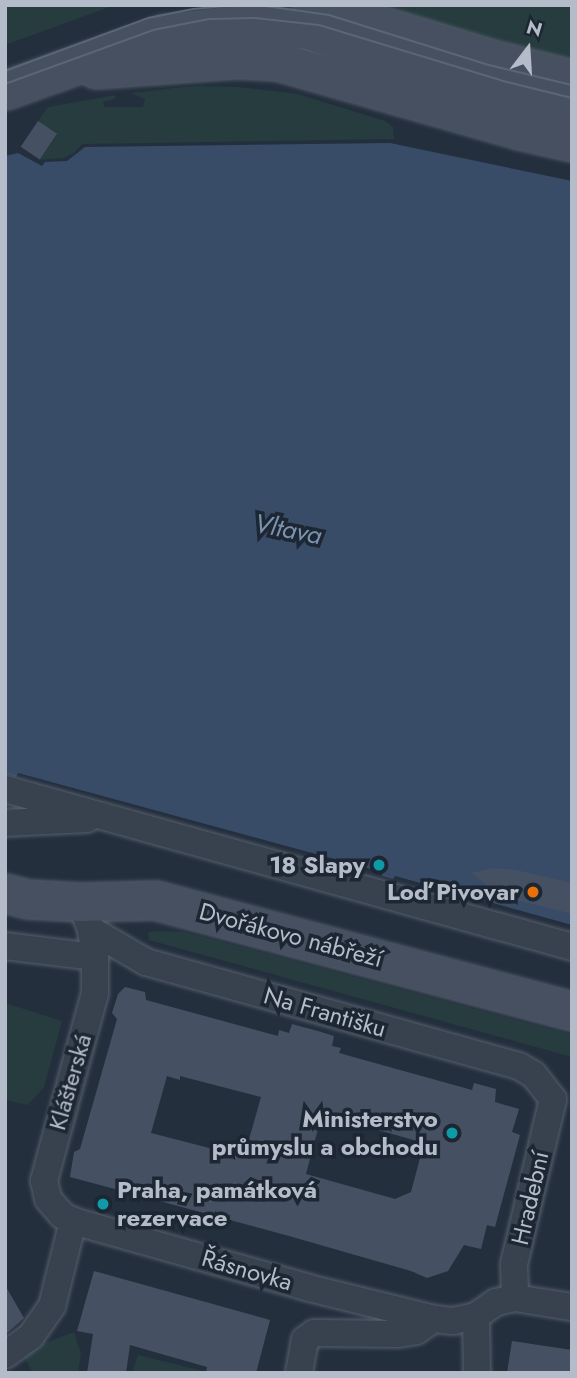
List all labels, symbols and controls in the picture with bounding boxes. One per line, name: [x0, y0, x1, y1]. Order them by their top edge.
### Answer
text: N: [523, 13, 545, 44]
north arrow: [493, 14, 563, 84]
water label: Vltava: [252, 508, 324, 552]
place label: 18 Slapy: [269, 851, 365, 879]
marker: 18 Slapy: [371, 857, 387, 873]
place label: Loď Pivovar: [387, 878, 519, 906]
marker: Loď Pivovar: [525, 884, 541, 900]
street label: Dvořákovo nábřeží: [196, 897, 386, 973]
street label: Na Františku: [261, 981, 389, 1043]
street label: Klášterská: [43, 1031, 97, 1133]
place label: Ministerstvo průmyslu a obchodu: [212, 1105, 438, 1161]
marker: Ministerstvo průmyslu a obchodu: [444, 1125, 460, 1141]
street label: Hradební: [505, 1148, 555, 1248]
place label: Praha, památková rezervace: [117, 1176, 317, 1232]
marker: Praha, památková rezervace: [95, 1196, 111, 1212]
street label: Řásnovka: [198, 1243, 296, 1297]

